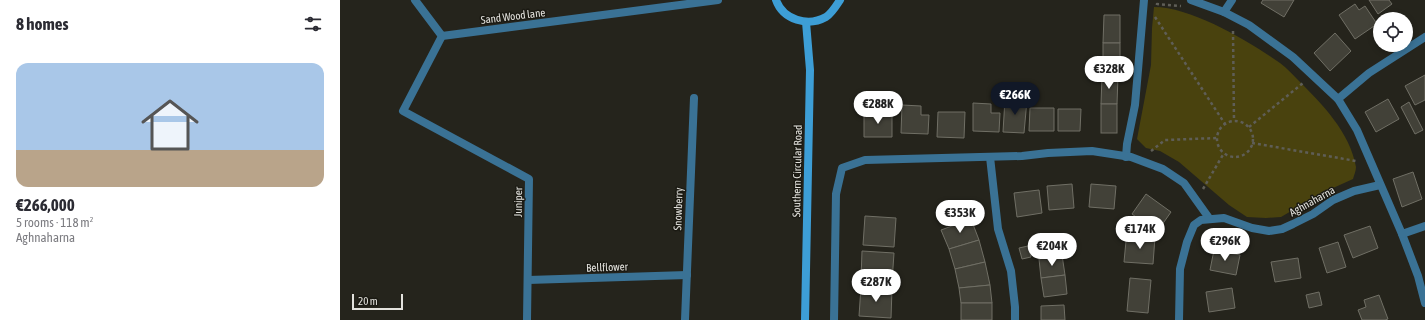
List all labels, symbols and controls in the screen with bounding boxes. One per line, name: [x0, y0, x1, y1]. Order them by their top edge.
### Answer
street label: Sand Wood lane: [480, 6, 546, 26]
map controls: [1373, 12, 1413, 52]
button: locate: [1373, 12, 1413, 52]
icon: filters: [302, 13, 324, 35]
text: 8 homes: [16, 14, 69, 34]
pin: €328K: [1081, 56, 1137, 90]
text: €328K: [1094, 61, 1124, 76]
pin: €266K: [987, 82, 1043, 116]
text: €266K: [1000, 87, 1030, 102]
icon: home: [134, 89, 206, 161]
pin: €288K: [850, 91, 906, 125]
text: €288K: [863, 96, 893, 111]
street label: Southern Circular Road: [790, 125, 804, 217]
street label: Aghnaharna: [1287, 184, 1337, 218]
street label: Juniper: [512, 186, 524, 217]
street label: Snowberry: [671, 187, 685, 231]
text: €266,000: [16, 195, 75, 215]
pin: €353K: [932, 200, 988, 234]
text: €353K: [945, 205, 975, 220]
text: 5 rooms · 118 m²: [16, 215, 93, 230]
pin: €174K: [1112, 216, 1168, 250]
text: €174K: [1125, 221, 1155, 236]
pin: €296K: [1197, 228, 1253, 262]
text: Aghnaharna: [16, 230, 75, 245]
pin: €204K: [1024, 233, 1080, 267]
text: €296K: [1210, 233, 1240, 248]
text: €204K: [1037, 238, 1067, 253]
street label: Bellflower: [586, 260, 629, 274]
pin: €287K: [848, 269, 904, 303]
text: €287K: [861, 274, 891, 289]
scale bar: [352, 292, 403, 311]
text: 20 m: [358, 295, 378, 307]

